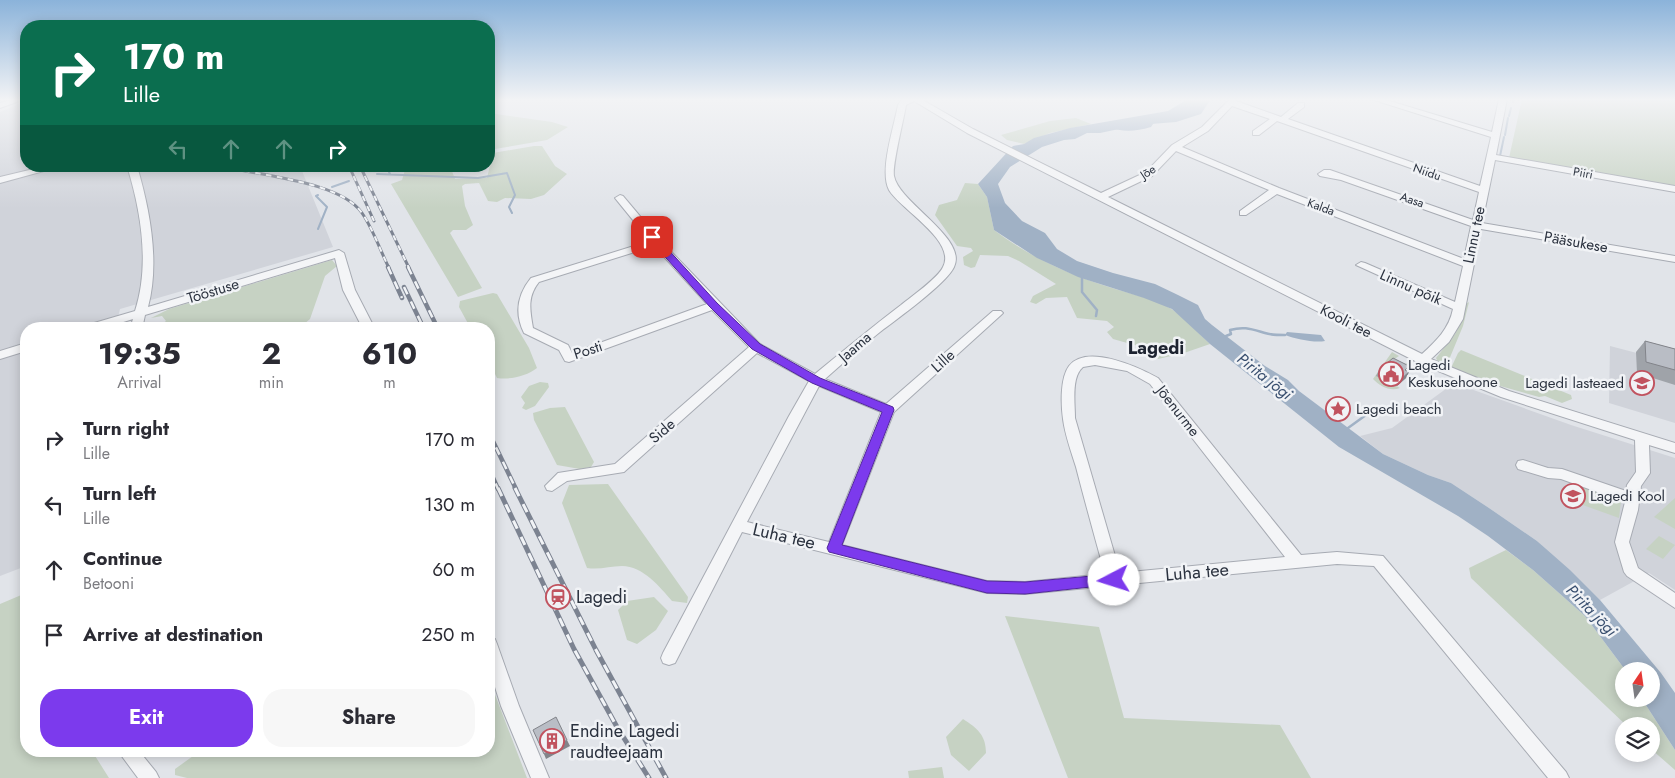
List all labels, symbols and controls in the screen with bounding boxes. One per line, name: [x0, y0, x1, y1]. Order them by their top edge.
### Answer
text: 170 m: [123, 32, 224, 82]
icon: right: [40, 40, 105, 105]
text: Lille: [123, 78, 160, 110]
icon: left: [164, 135, 192, 163]
icon: ahead: [217, 135, 245, 163]
icon: ahead: [270, 135, 298, 163]
icon: right: [323, 135, 351, 163]
street label: Niidu: [1411, 159, 1443, 185]
street label: Jõe: [1135, 160, 1159, 185]
street label: Piiri: [1572, 162, 1594, 184]
street label: Aasa: [1398, 188, 1427, 212]
street label: Kalda: [1305, 194, 1337, 220]
street label: Linnu tee: [1457, 204, 1491, 266]
pin: [631, 216, 673, 258]
icon: arrive: [638, 223, 666, 251]
street label: Pääsukese: [1542, 226, 1610, 258]
street label: Linnu põik: [1376, 264, 1446, 311]
street label: Tööstuse: [184, 273, 242, 309]
street label: Kooli tee: [1316, 299, 1376, 343]
street label: Jaama: [832, 327, 876, 369]
text: 19:35: [98, 332, 181, 375]
text: 2: [262, 332, 281, 375]
text: 610: [362, 332, 417, 375]
street label: Posti: [571, 335, 605, 365]
district label: Lagedi: [1128, 335, 1184, 361]
street label: Lille: [926, 344, 960, 378]
water label: Pirita jõgi: [1232, 347, 1298, 406]
place label: Lagedi Keskusehoone: [1408, 354, 1498, 393]
public building icon: Lagedi Keskusehoone: [1378, 361, 1404, 387]
school or university icon: Lagedi lasteaed: [1629, 370, 1655, 396]
text: Arrival: [117, 371, 161, 394]
text: min: [259, 371, 284, 394]
text: m: [383, 371, 396, 394]
place label: Lagedi lasteaed: [1525, 372, 1624, 394]
street label: Jõenurme: [1150, 379, 1205, 442]
place icon: Lagedi beach: [1325, 396, 1351, 422]
place label: Lagedi beach: [1356, 398, 1442, 420]
street label: Side: [644, 413, 680, 449]
text: Turn right: [83, 415, 169, 442]
icon: right: [40, 426, 68, 454]
text: 170 m: [425, 426, 475, 453]
text: Lille: [83, 442, 110, 465]
text: Turn left: [83, 480, 156, 507]
school or university icon: Lagedi Kool: [1560, 483, 1586, 509]
place label: Lagedi Kool: [1590, 485, 1665, 507]
icon: left: [40, 491, 68, 519]
text: 130 m: [424, 491, 475, 518]
text: Lille: [83, 507, 110, 530]
street label: Luha tee: [750, 516, 818, 556]
text: Continue: [83, 545, 162, 572]
position arrow: [1087, 553, 1139, 605]
icon: ahead: [40, 556, 68, 584]
text: 60 m: [432, 556, 475, 583]
street label: Luha tee: [1164, 556, 1230, 588]
text: Betooni: [83, 572, 134, 595]
water label: Pirita jõgi: [1561, 579, 1623, 642]
station icon: Lagedi: [545, 584, 571, 610]
place label: Lagedi: [576, 584, 627, 610]
icon: arrive: [40, 621, 68, 649]
text: Arrive at destination: [83, 621, 263, 648]
text: 250 m: [422, 621, 475, 648]
north arrow: [1615, 662, 1660, 708]
map controls: [1615, 662, 1660, 762]
button: Exit: [40, 689, 253, 747]
button: Share: [263, 689, 475, 747]
button: layers: [1615, 717, 1660, 762]
place label: Endine Lagedi raudteejaam: [570, 718, 680, 765]
building icon: Endine Lagedi raudteejaam: [539, 728, 565, 754]

